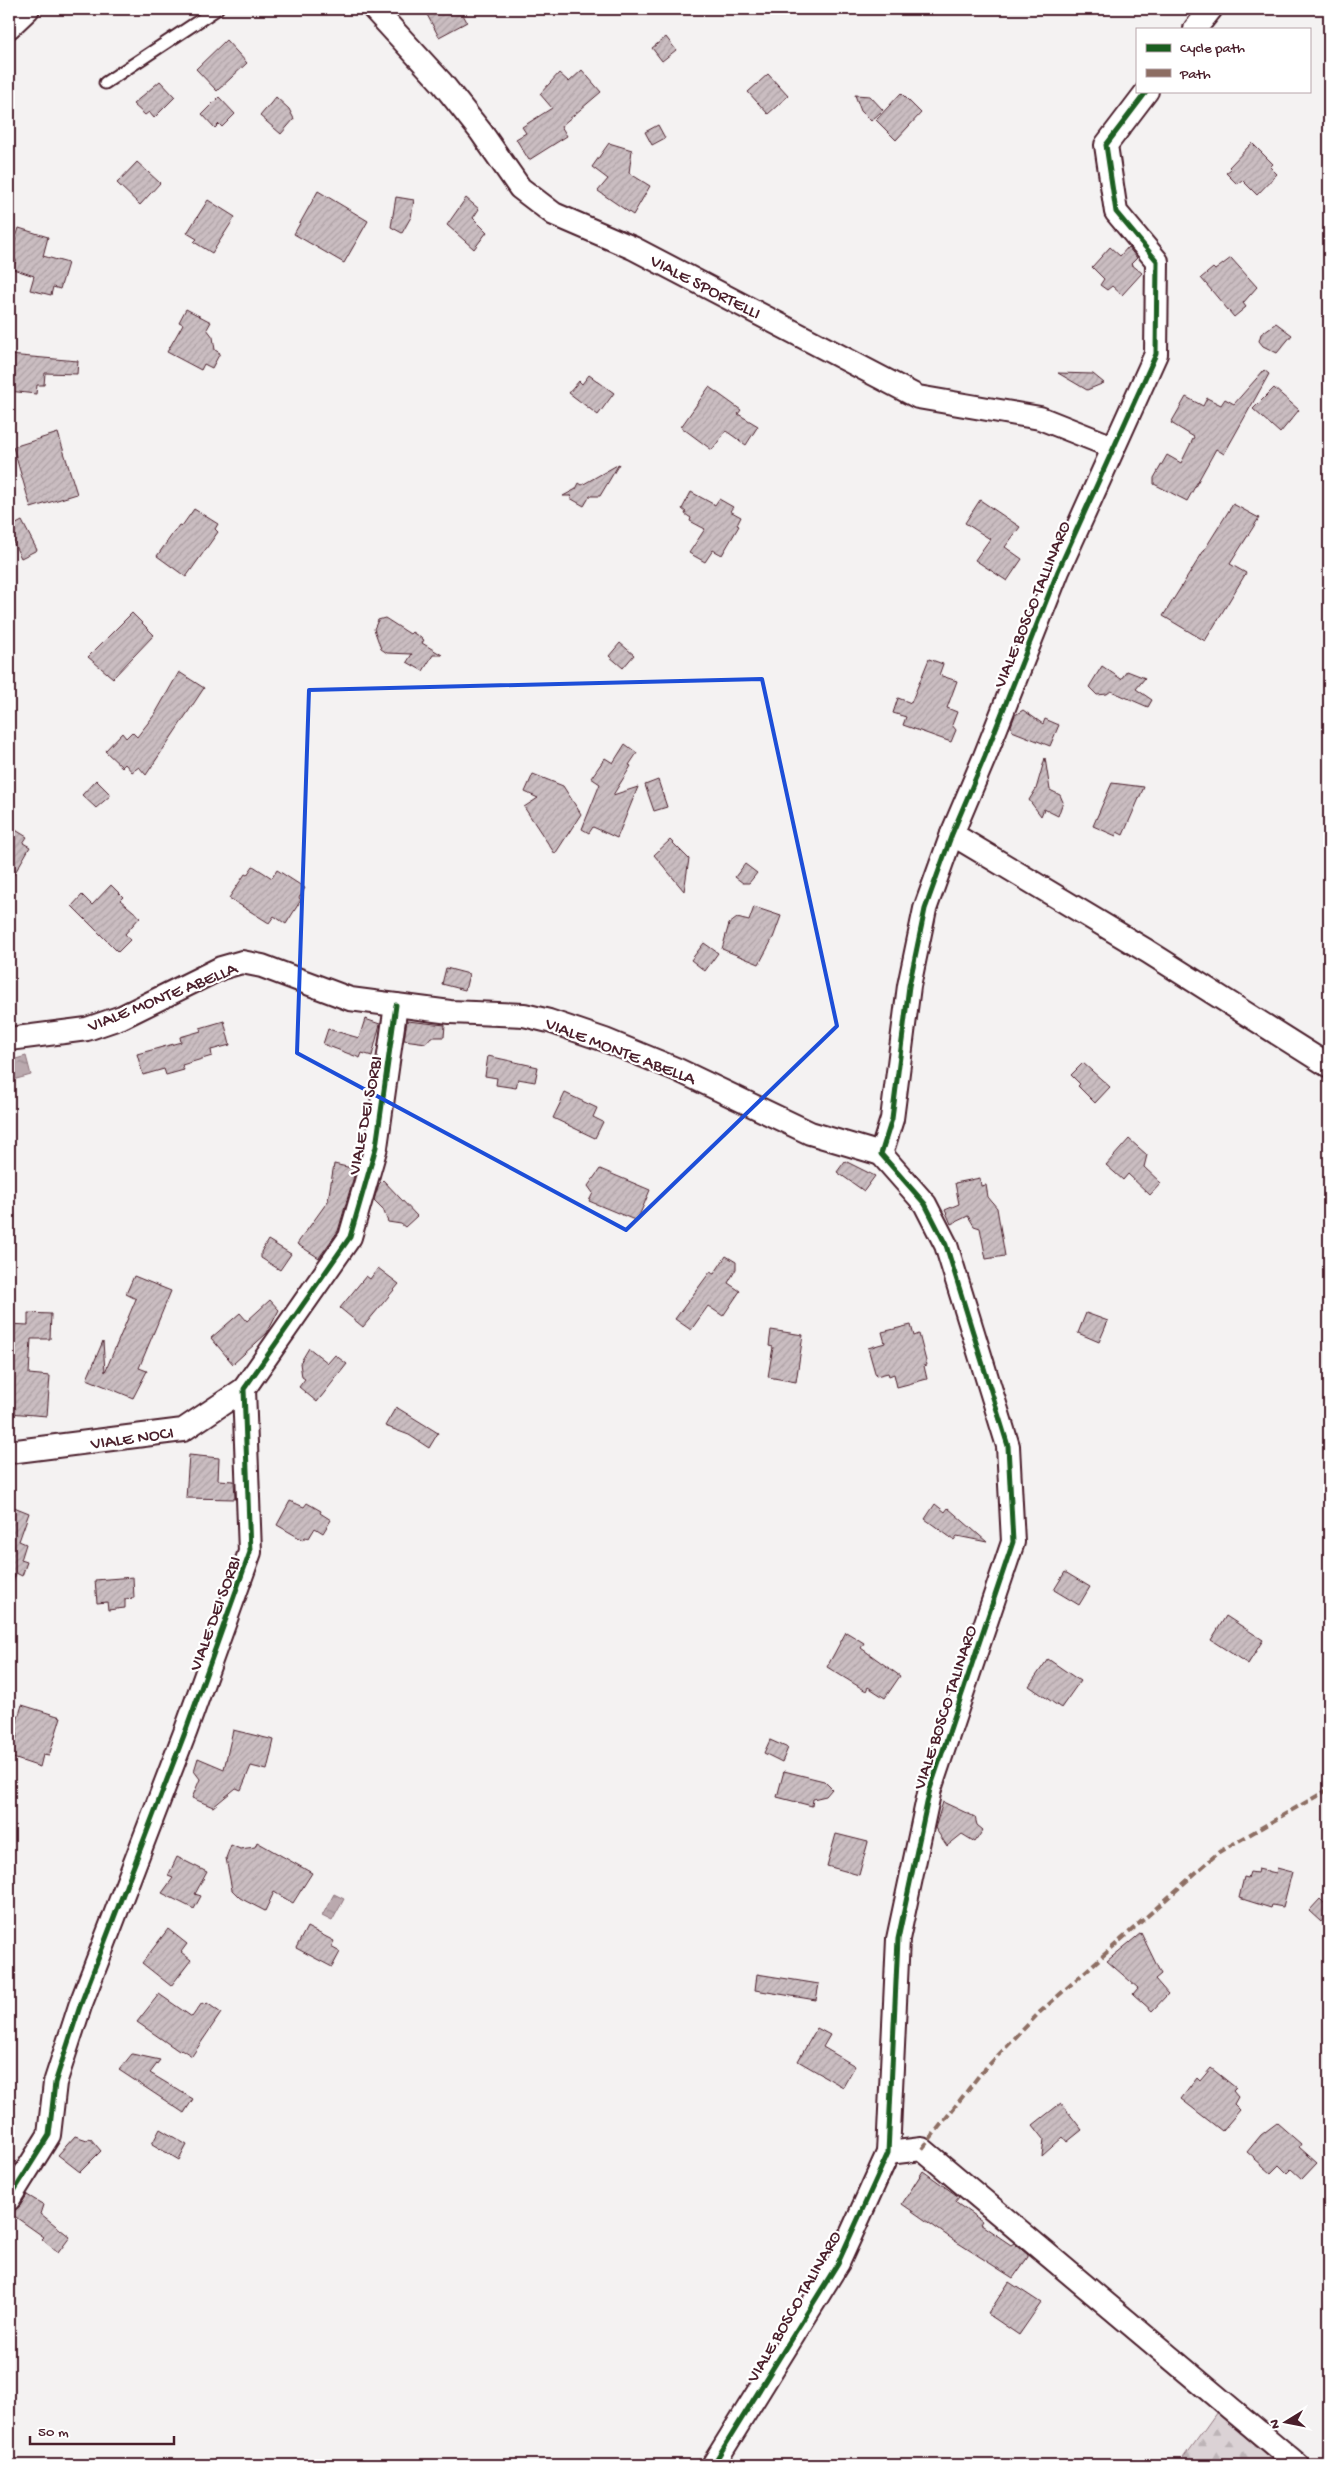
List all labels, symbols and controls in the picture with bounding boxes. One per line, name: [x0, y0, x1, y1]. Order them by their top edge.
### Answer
legend: [1136, 28, 1310, 92]
text: Cycle path: [1180, 40, 1245, 58]
text: Path: [1179, 66, 1211, 84]
street label: VIALE SPORTELLI: [645, 251, 764, 325]
street label: VIALE BOSCO TALLINARO: [990, 518, 1076, 692]
street label: VIALE MONTE ABELLA: [84, 958, 242, 1038]
street label: VIALE MONTE ABELLA: [541, 1014, 700, 1091]
street label: VIALE DEI SORBI: [344, 1054, 388, 1178]
street label: VIALE NOCI: [88, 1423, 175, 1456]
street label: VIALE DEI SORBI: [185, 1554, 247, 1675]
street label: VIALE BOSCO TALINARO: [910, 1623, 983, 1793]
street label: VIALE BOSCO TALINARO: [743, 2228, 847, 2388]
north arrow: [1260, 2396, 1310, 2446]
scale bar: [30, 2414, 174, 2446]
text: N: [1266, 2418, 1285, 2430]
text: 50 m: [38, 2424, 69, 2442]

